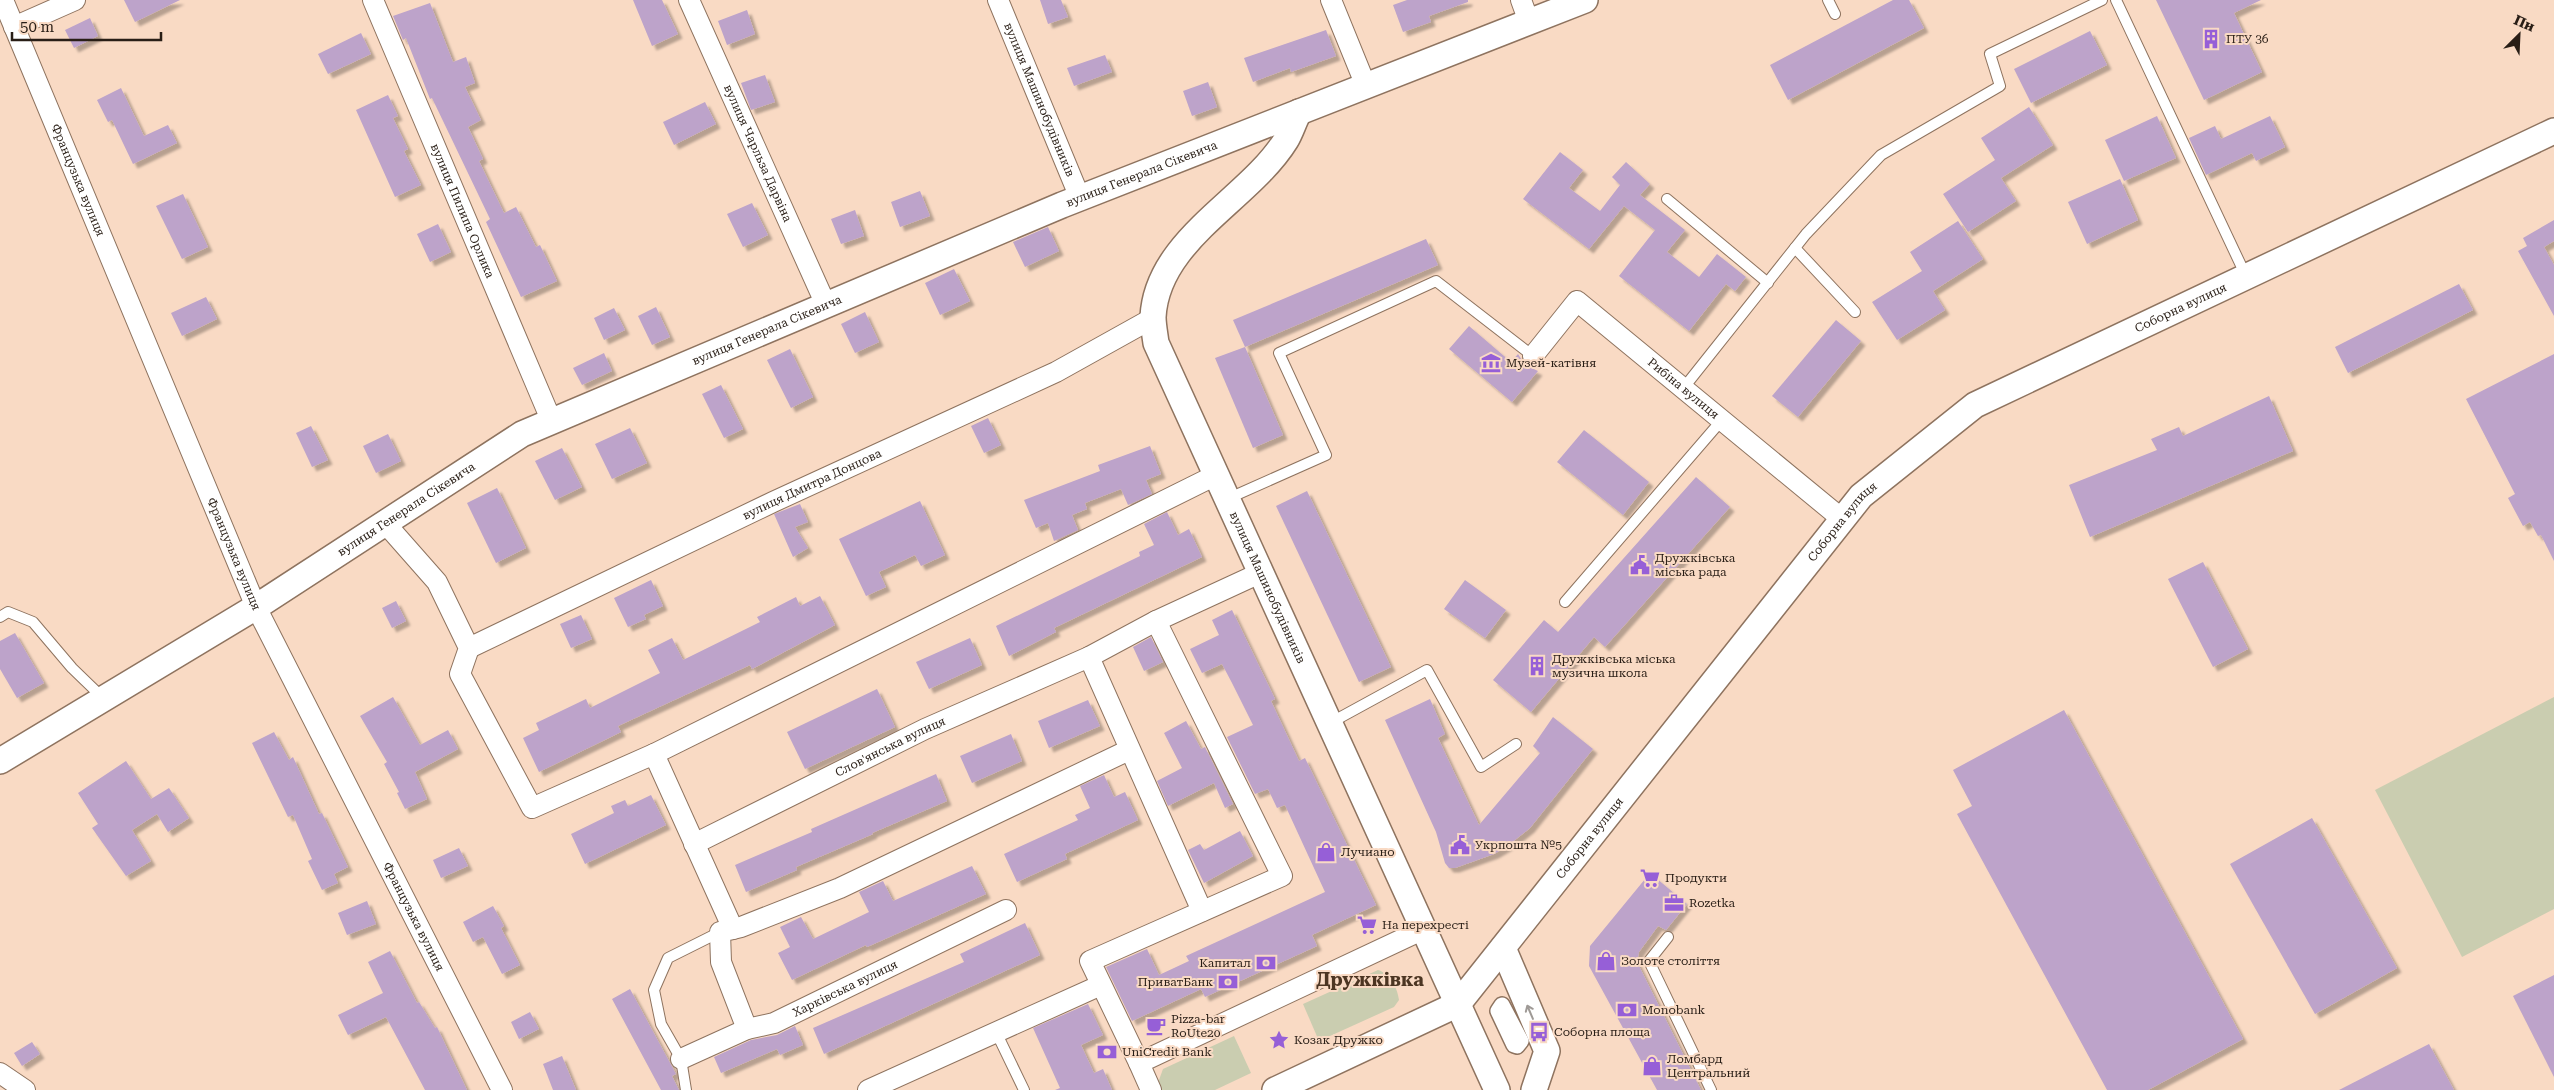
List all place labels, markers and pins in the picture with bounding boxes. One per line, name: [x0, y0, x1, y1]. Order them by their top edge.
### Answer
building icon: ПТУ 36: [2200, 28, 2222, 50]
place label: ПТУ 36: [2226, 32, 2269, 46]
museum icon: Музей-катівня: [1480, 352, 1502, 374]
place label: Музей-катівня: [1506, 356, 1596, 370]
place label: Дружківська міська рада: [1655, 551, 1736, 579]
public building icon: Дружківська міська рада: [1629, 554, 1651, 576]
place label: Дружківська міська музична школа: [1552, 652, 1676, 680]
building icon: Дружківська міська музична школа: [1526, 655, 1548, 677]
public building icon: Укрпошта №5: [1449, 834, 1471, 856]
place label: Укрпошта №5: [1475, 838, 1562, 852]
shop icon: Лучиано: [1315, 841, 1337, 863]
place label: Лучиано: [1341, 845, 1395, 859]
supermarket icon: Продукти: [1639, 867, 1661, 889]
place label: Продукти: [1665, 871, 1727, 885]
office icon: Rozetka: [1663, 892, 1685, 914]
place label: Rozetka: [1689, 896, 1735, 910]
supermarket icon: На перехресті: [1356, 914, 1378, 936]
place label: На перехресті: [1382, 918, 1469, 932]
shop icon: Золоте століття: [1595, 950, 1617, 972]
bank icon: Капитал: [1255, 952, 1277, 974]
place label: Золоте століття: [1621, 954, 1720, 968]
place label: Капитал: [1199, 956, 1251, 970]
bank icon: ПриватБанк: [1217, 971, 1239, 993]
place label: ПриватБанк: [1138, 975, 1213, 989]
bank icon: Monobank: [1616, 999, 1638, 1021]
place label: Monobank: [1642, 1003, 1705, 1017]
place label: Pizza-bar RoUte20: [1171, 1012, 1225, 1040]
cafe icon: Pizza-bar RoUte20: [1145, 1015, 1167, 1037]
bus stop icon: Соборна площа: [1528, 1021, 1550, 1043]
place label: Соборна площа: [1554, 1025, 1651, 1039]
place icon: Козак Дружко: [1268, 1029, 1290, 1051]
place label: Козак Дружко: [1294, 1033, 1383, 1047]
bank icon: UniCredit Bank: [1096, 1041, 1118, 1063]
place label: UniCredit Bank: [1122, 1045, 1212, 1059]
place label: Ломбард Центральний: [1667, 1052, 1750, 1080]
shop icon: Ломбард Центральний: [1641, 1055, 1663, 1077]

